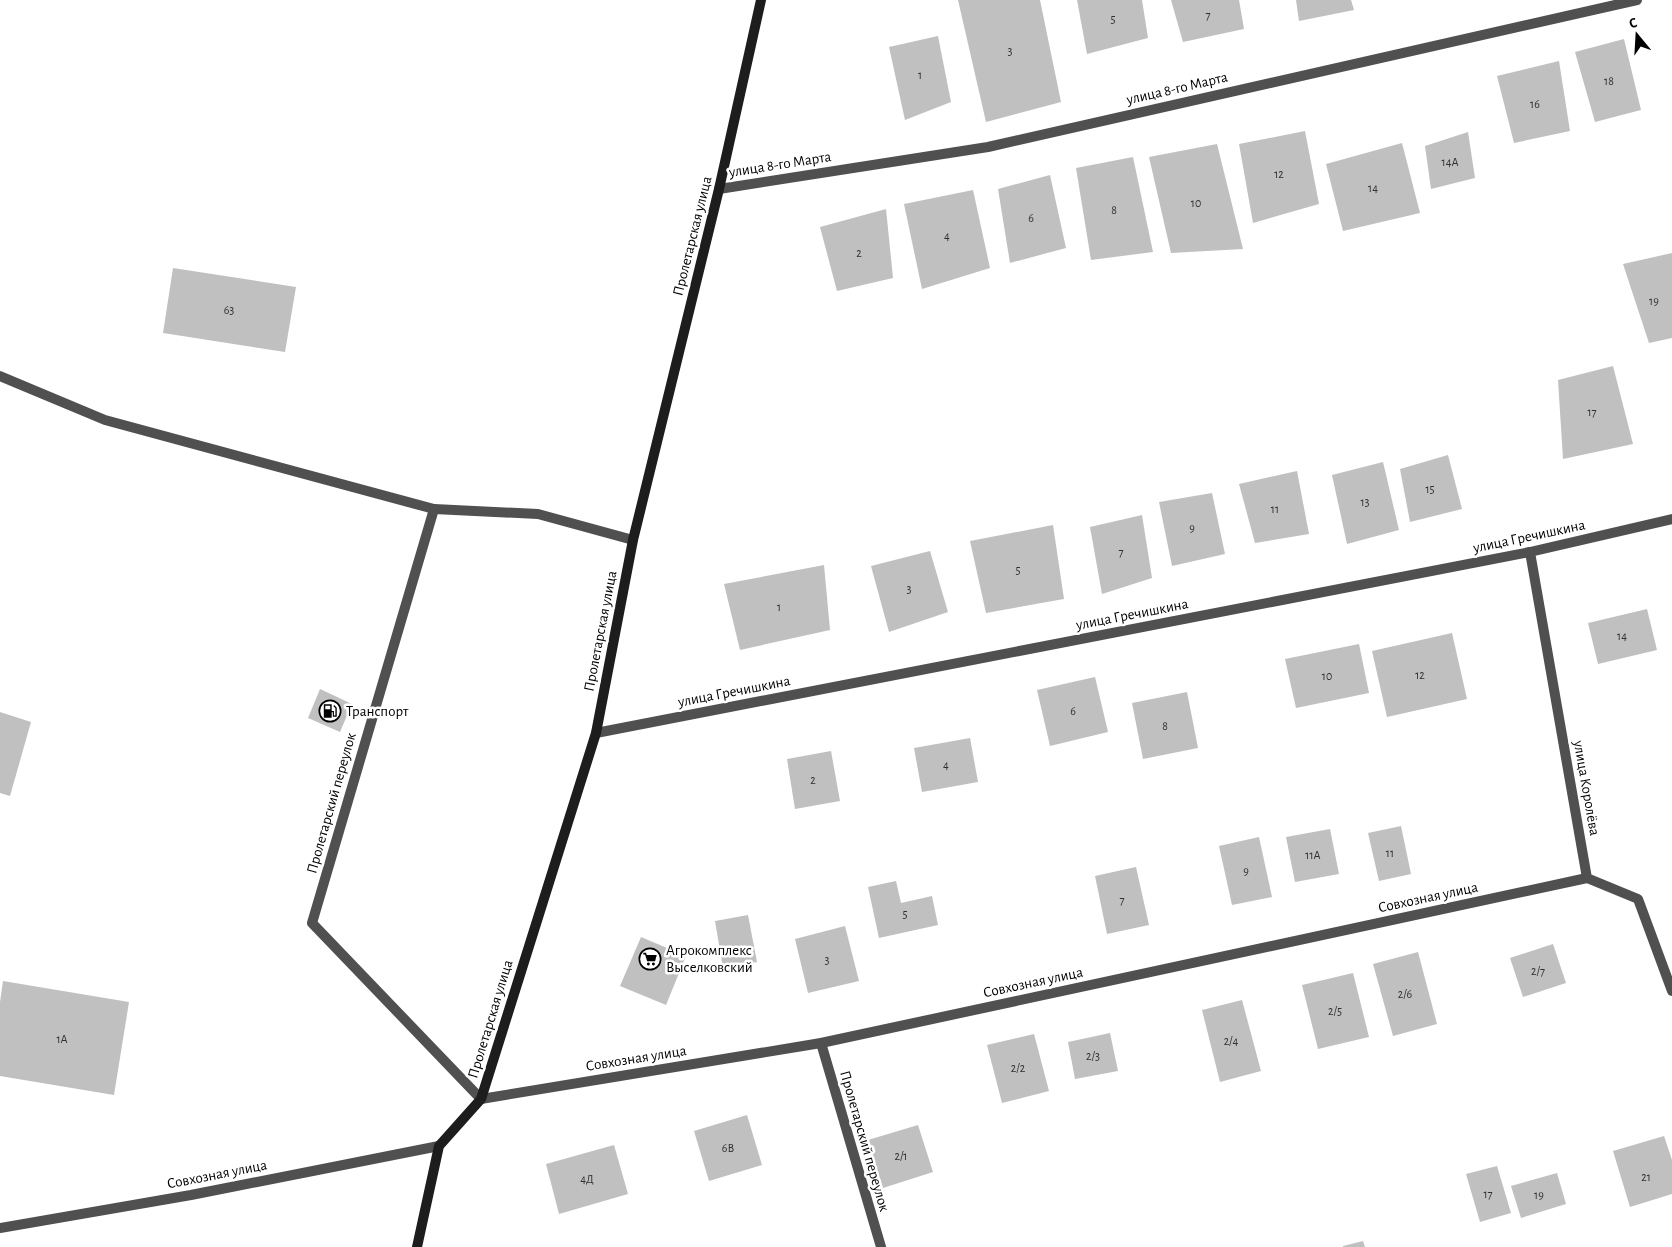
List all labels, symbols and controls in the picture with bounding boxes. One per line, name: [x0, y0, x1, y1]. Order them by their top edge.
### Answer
house number: 7: [1205, 9, 1211, 21]
north arrow: [1612, 10, 1662, 60]
house number: 5: [1110, 13, 1116, 25]
text: С: [1627, 16, 1639, 31]
house number: 3: [1008, 45, 1013, 57]
house number: 1: [918, 69, 922, 81]
street label: улица 8-го Марта: [1124, 70, 1229, 108]
house number: 18: [1604, 75, 1614, 87]
house number: 16: [1530, 98, 1540, 110]
street label: улица 8-го Марта: [727, 149, 832, 180]
house number: 14А: [1442, 156, 1458, 168]
house number: 12: [1274, 168, 1284, 180]
street label: Пролетарская улица: [670, 175, 715, 298]
house number: 14: [1368, 182, 1378, 194]
house number: 10: [1191, 197, 1201, 209]
house number: 8: [1111, 204, 1117, 216]
house number: 6: [1028, 212, 1034, 224]
house number: 4: [944, 230, 950, 242]
house number: 2: [856, 247, 862, 259]
house number: 19: [1649, 295, 1659, 307]
house number: 63: [224, 304, 234, 316]
house number: 17: [1587, 406, 1597, 418]
house number: 15: [1425, 483, 1435, 495]
house number: 13: [1360, 496, 1370, 508]
house number: 11: [1271, 503, 1279, 515]
street label: улица Гречишкина: [1471, 517, 1587, 556]
house number: 9: [1189, 522, 1195, 534]
house number: 7: [1118, 546, 1124, 558]
house number: 5: [1015, 564, 1021, 576]
street label: Пролетарская улица: [581, 569, 620, 693]
house number: 3: [907, 583, 912, 595]
street label: улица Гречишкина: [1074, 596, 1190, 633]
house number: 1: [777, 601, 781, 613]
house number: 14: [1617, 630, 1627, 642]
house number: 12: [1415, 669, 1425, 681]
house number: 10: [1322, 670, 1332, 682]
street label: улица Гречишкина: [676, 673, 792, 710]
fuel station icon: Транспорт: [318, 699, 342, 723]
place label: Транспорт: [346, 704, 409, 719]
house number: 6: [1070, 705, 1076, 717]
house number: 8: [1162, 720, 1168, 732]
street label: Пролетарский переулок: [304, 731, 359, 875]
street label: улица Королёва: [1571, 738, 1602, 837]
house number: 4: [943, 759, 949, 771]
house number: 2: [810, 774, 816, 786]
house number: 11: [1386, 847, 1394, 859]
house number: 11А: [1305, 849, 1321, 861]
house number: 9: [1243, 865, 1249, 877]
street label: Совхозная улица: [1377, 880, 1479, 915]
house number: 7: [1119, 894, 1125, 906]
house number: 5: [902, 908, 908, 920]
place label: Агрокомплекс Выселковский: [666, 943, 753, 975]
supermarket icon: Агрокомплекс Выселковский: [638, 947, 662, 971]
house number: 3: [825, 954, 830, 966]
street label: Пролетарская улица: [465, 958, 516, 1080]
street label: Совхозная улица: [982, 965, 1084, 1000]
house number: 2/7: [1531, 965, 1545, 977]
house number: 2/6: [1398, 988, 1413, 1000]
house number: 2/5: [1328, 1005, 1342, 1017]
house number: 1А: [56, 1033, 68, 1045]
house number: 2/4: [1224, 1035, 1239, 1047]
street label: Совхозная улица: [585, 1043, 688, 1074]
house number: 2/3: [1086, 1050, 1100, 1062]
house number: 2/2: [1011, 1062, 1026, 1074]
street label: Пролетарский переулок: [837, 1069, 892, 1213]
house number: 6В: [722, 1142, 734, 1154]
house number: 2/1: [894, 1150, 908, 1162]
street label: Совхозная улица: [166, 1157, 269, 1192]
house number: 21: [1641, 1171, 1651, 1183]
house number: 4Д: [580, 1173, 594, 1185]
house number: 17: [1483, 1188, 1493, 1200]
house number: 19: [1534, 1189, 1544, 1201]

